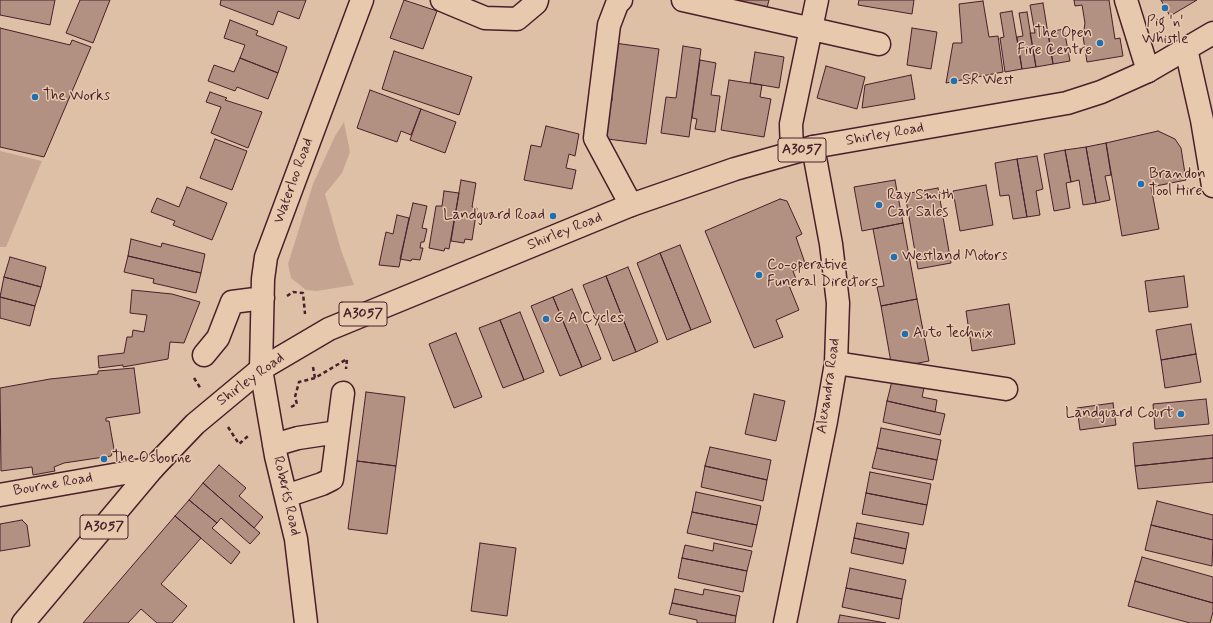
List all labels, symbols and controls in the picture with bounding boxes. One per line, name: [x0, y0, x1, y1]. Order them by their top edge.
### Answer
marker: Pig 'n' Whistle: [1160, 3, 1170, 13]
place label: Pig 'n' Whistle: [1142, 14, 1188, 49]
place label: The Open Fire Centre: [1017, 25, 1092, 60]
marker: The Open Fire Centre: [1095, 38, 1105, 48]
place label: SR West: [962, 72, 1014, 90]
marker: SR West: [949, 76, 959, 86]
place label: The Works: [43, 88, 110, 106]
marker: The Works: [30, 92, 40, 102]
street label: Shirley Road: [844, 119, 926, 151]
street label: Waterloo Road: [270, 136, 318, 226]
road number: A3057: [778, 138, 826, 162]
place label: Brandon Tool Hire: [1149, 166, 1206, 201]
marker: Brandon Tool Hire: [1136, 179, 1146, 189]
place label: Ray Smith Car Sales: [887, 187, 954, 222]
marker: Ray Smith Car Sales: [874, 200, 884, 210]
place label: Landguard Road: [443, 207, 545, 225]
street label: Shirley Road: [525, 209, 605, 255]
marker: Landguard Road: [548, 211, 558, 221]
place label: Westland Motors: [902, 248, 1008, 266]
marker: Westland Motors: [889, 252, 899, 262]
place label: Co-operative Funeral Directors: [767, 257, 878, 292]
marker: Co-operative Funeral Directors: [754, 270, 764, 280]
road number: A3057: [339, 302, 387, 326]
place label: G A Cycles: [554, 310, 624, 328]
marker: G A Cycles: [541, 314, 551, 324]
place label: Auto Technix: [913, 325, 993, 343]
marker: Auto Technix: [900, 329, 910, 339]
street label: Alexandra Road: [813, 337, 845, 435]
street label: Shirley Road: [214, 349, 288, 411]
place label: Landguard Court: [1065, 405, 1173, 423]
marker: Landguard Court: [1176, 409, 1186, 419]
place label: The Osborne: [112, 450, 192, 468]
marker: The Osborne: [99, 454, 109, 464]
street label: Roberts Road: [268, 454, 304, 538]
street label: Bourne Road: [12, 469, 94, 501]
road number: A3057: [80, 515, 128, 539]

